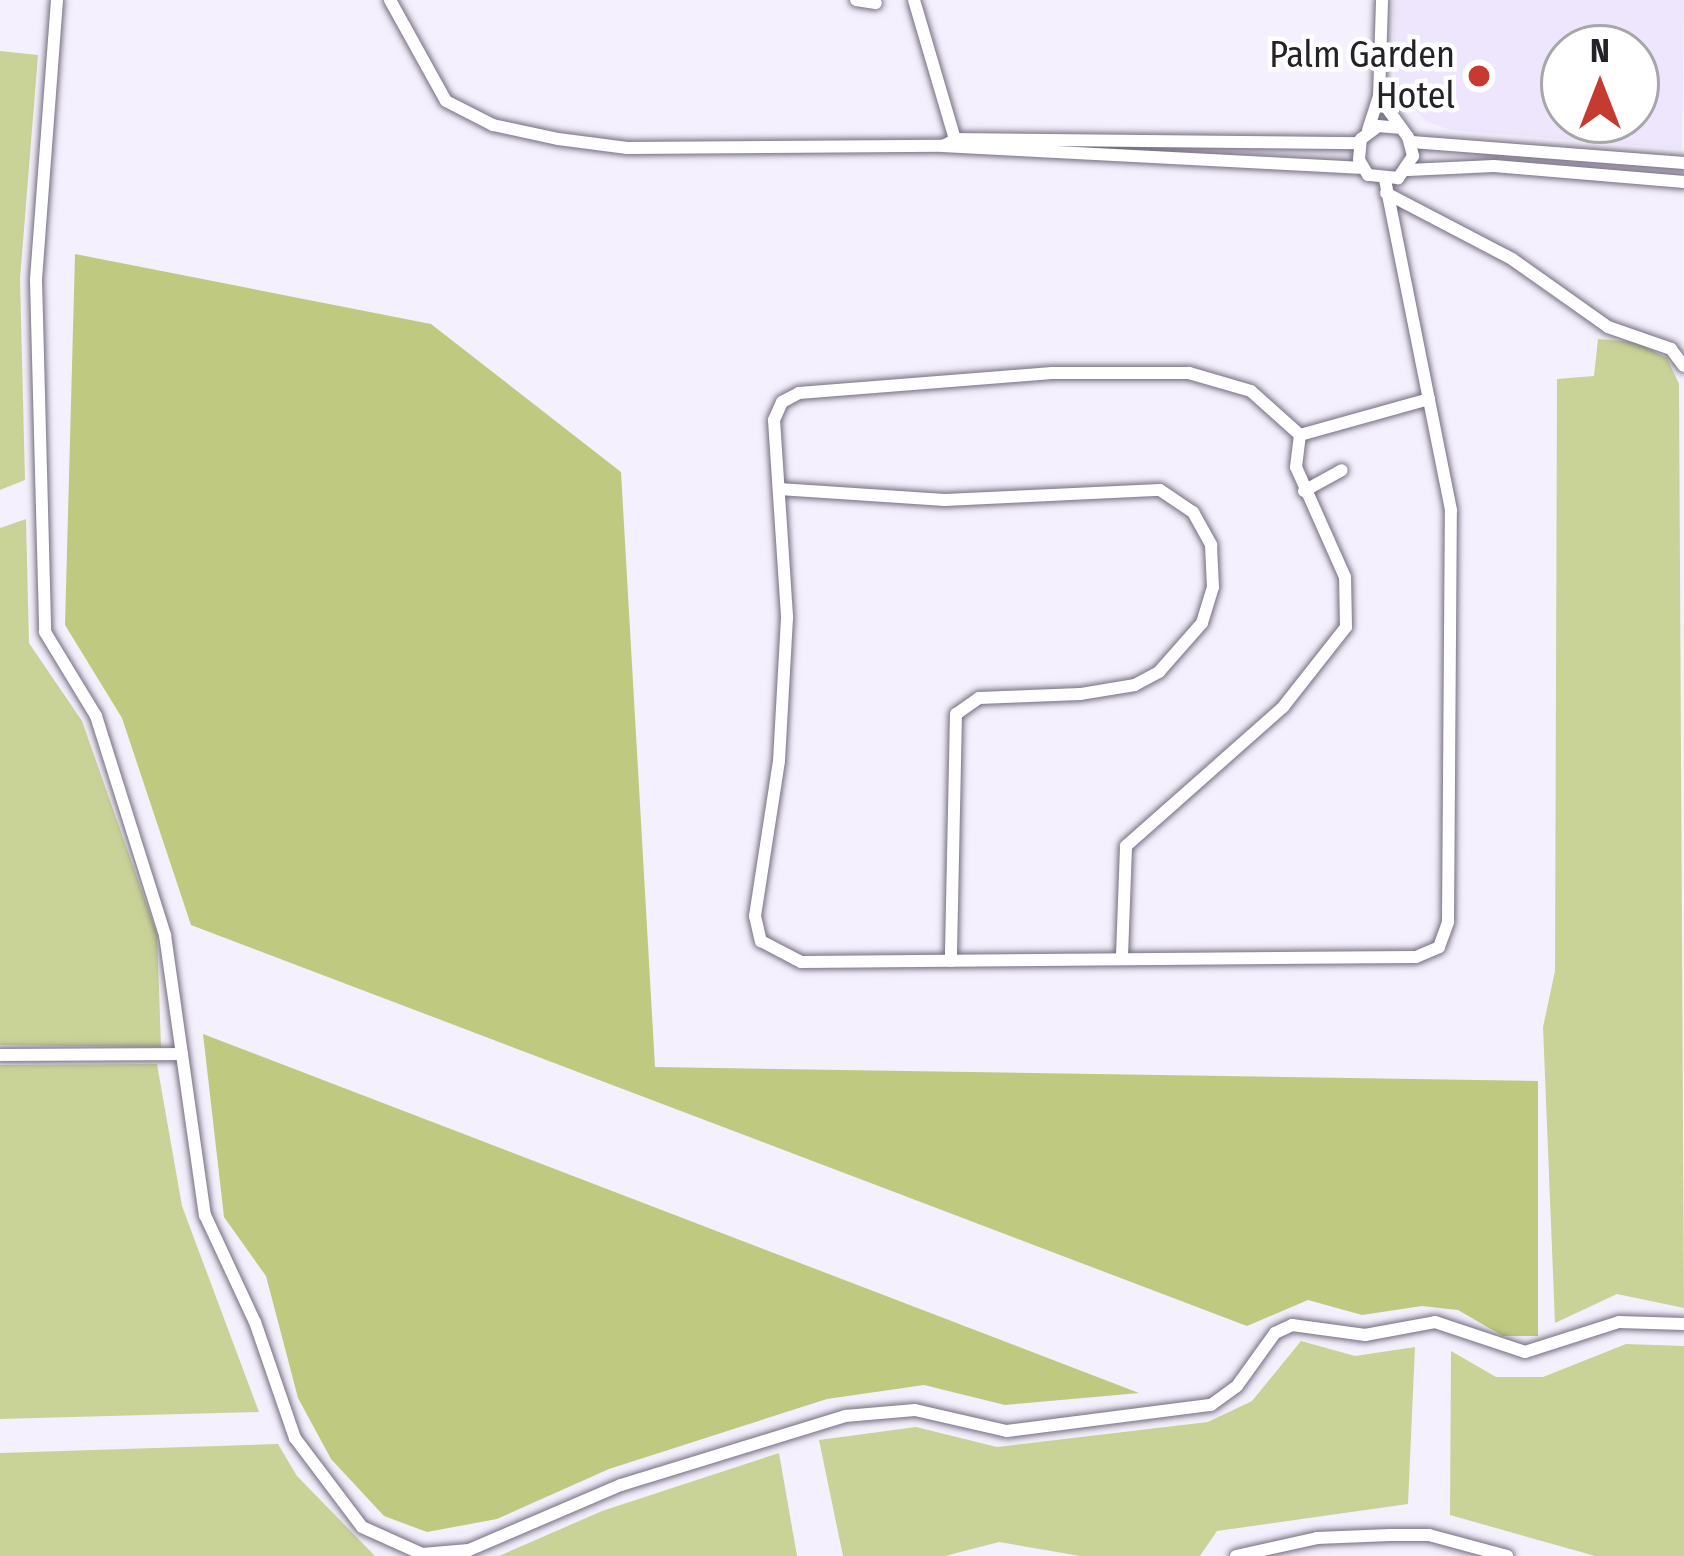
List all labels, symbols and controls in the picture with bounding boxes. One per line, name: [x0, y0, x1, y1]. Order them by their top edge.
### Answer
north arrow: [1540, 24, 1660, 144]
text: N: [1590, 31, 1610, 71]
place label: Palm Garden Hotel: [1269, 33, 1455, 118]
marker: Palm Garden Hotel: [1466, 63, 1492, 89]

